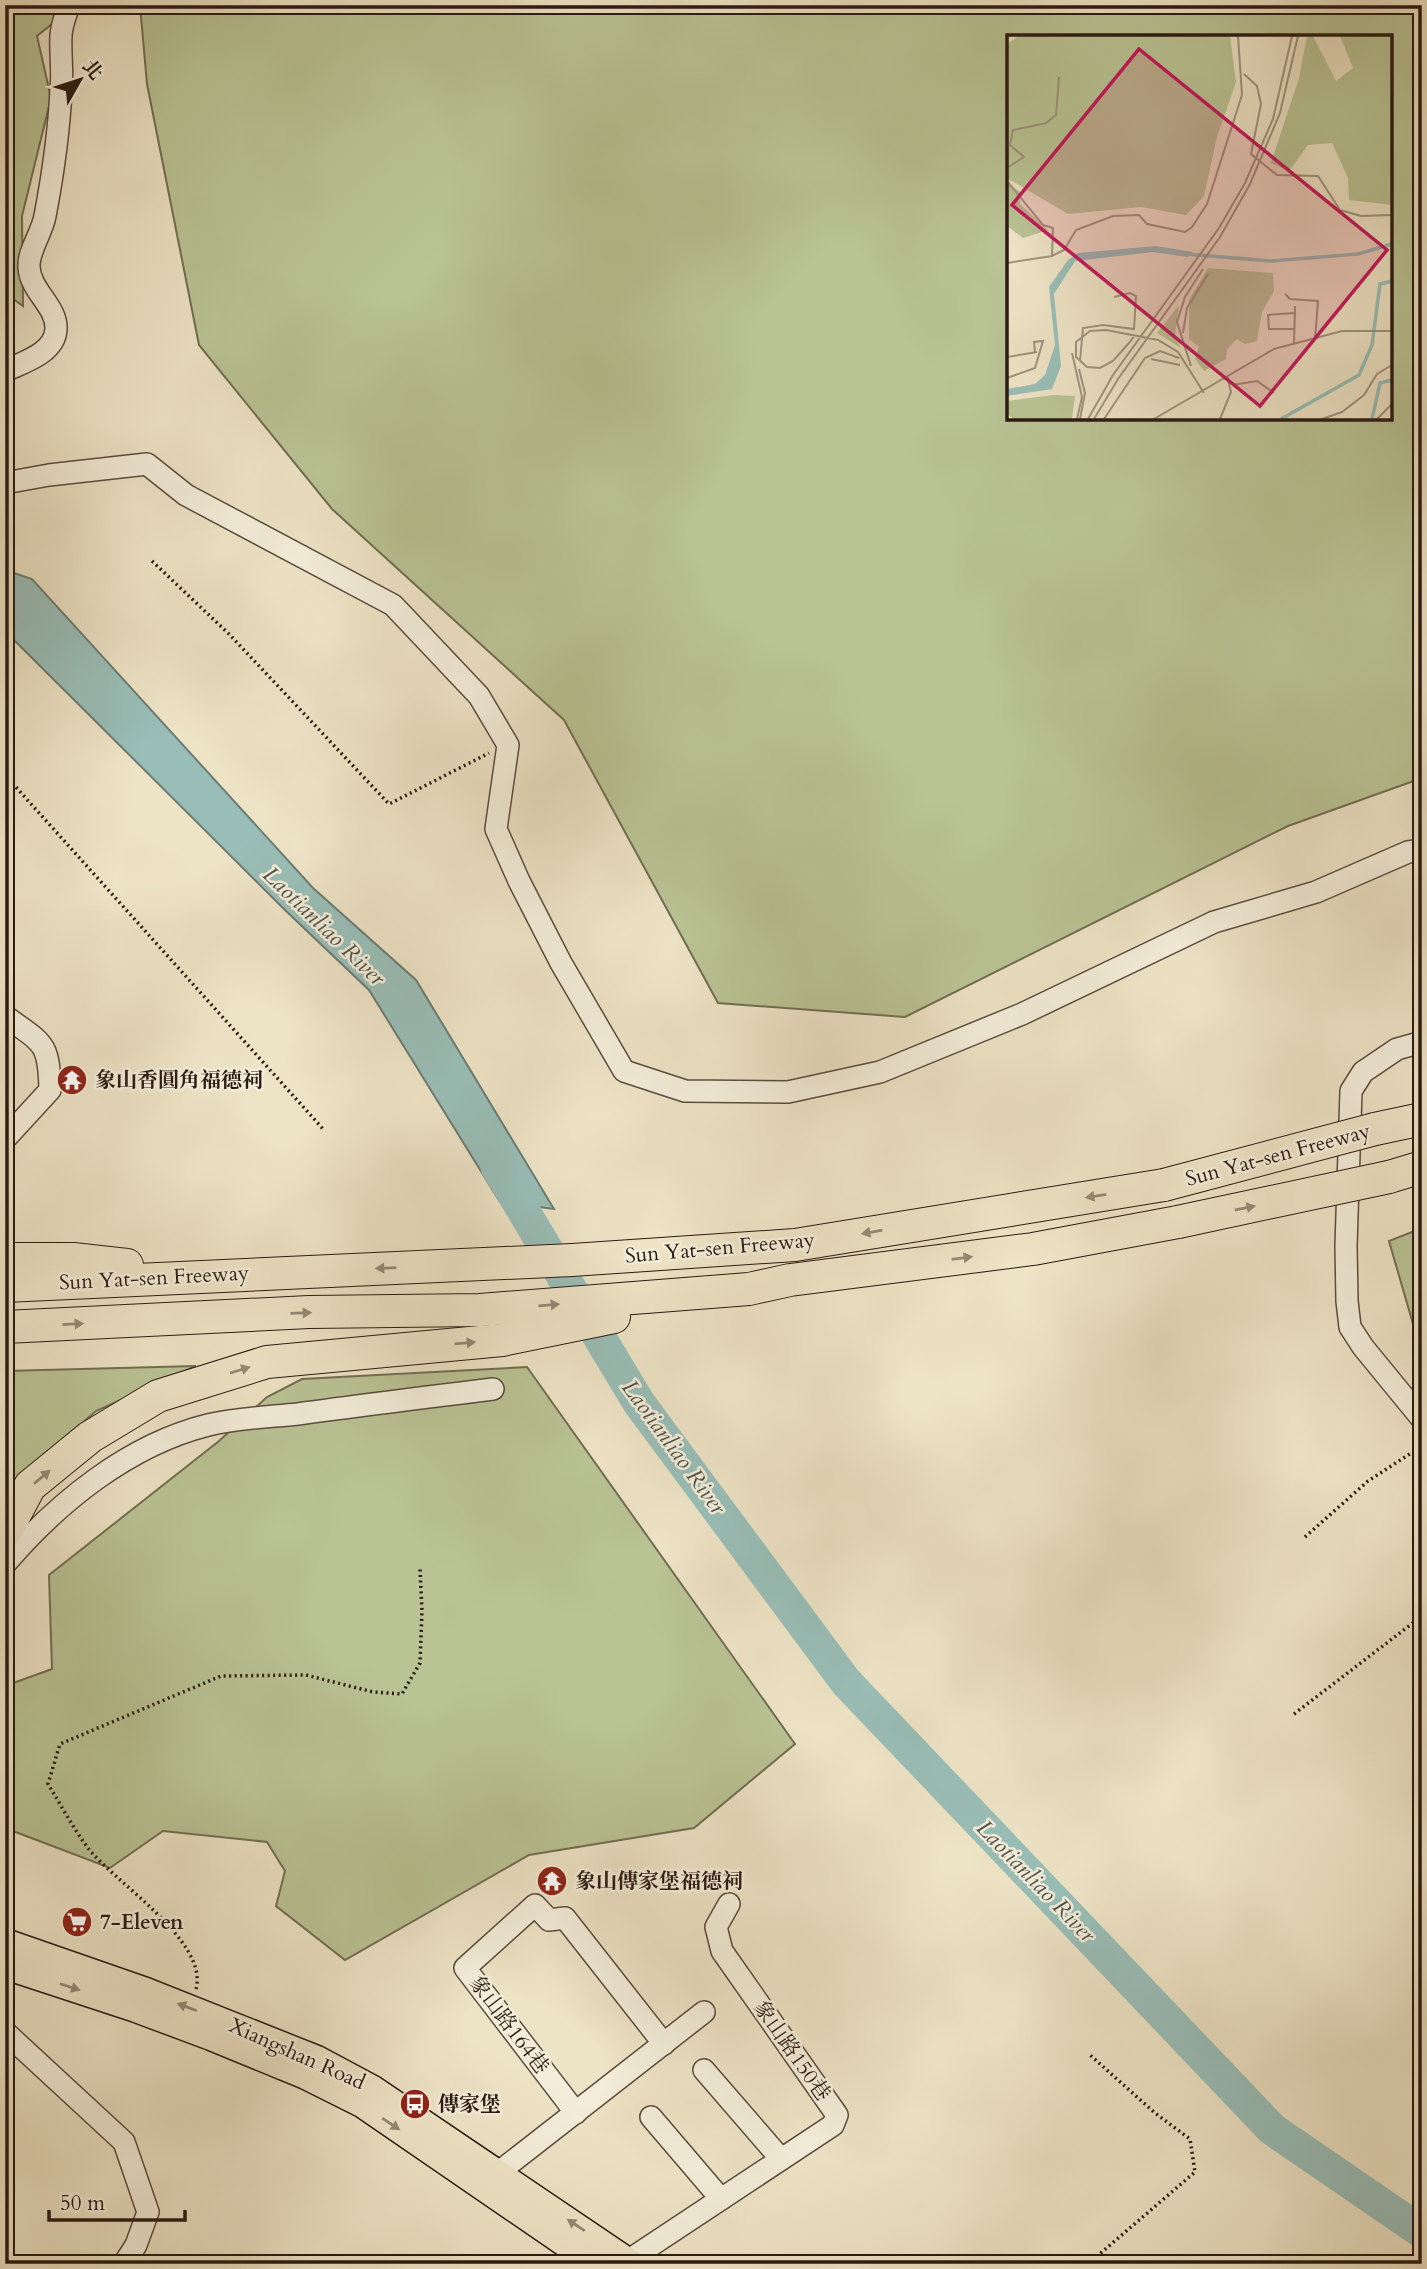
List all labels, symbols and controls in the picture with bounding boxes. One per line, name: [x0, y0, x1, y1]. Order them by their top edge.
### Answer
inset map: [1007, 35, 1392, 420]
north arrow: [46, 46, 116, 116]
text: 北: [76, 54, 109, 86]
water label: Laotianliao River: [256, 860, 393, 994]
temple icon: 象山香圓角福德祠: [55, 1063, 89, 1097]
place label: 象山香圓角福德祠: [95, 1066, 263, 1095]
street label: Sun Yat-sen Freeway: [1182, 1116, 1374, 1194]
one-way arrow: [1085, 1191, 1107, 1202]
one-way arrow: [1234, 1203, 1256, 1214]
street label: Sun Yat-sen Freeway: [624, 1225, 816, 1271]
one-way arrow: [860, 1227, 882, 1238]
one-way arrow: [951, 1253, 973, 1264]
street label: Sun Yat-sen Freeway: [58, 1259, 250, 1297]
one-way arrow: [375, 1263, 397, 1274]
one-way arrow: [538, 1299, 560, 1310]
one-way arrow: [290, 1307, 312, 1318]
one-way arrow: [63, 1318, 85, 1329]
one-way arrow: [454, 1337, 476, 1348]
one-way arrow: [230, 1365, 251, 1375]
water label: Laotianliao River: [615, 1373, 734, 1522]
one-way arrow: [33, 1469, 51, 1484]
water label: Laotianliao River: [970, 1813, 1104, 1950]
temple icon: 象山傳家堡福德祠: [535, 1864, 569, 1898]
place label: 象山傳家堡福德祠: [575, 1867, 743, 1896]
supermarket icon: 7-Eleven: [60, 1905, 94, 1939]
place label: 7-Eleven: [100, 1908, 184, 1937]
street label: 象山路164巷: [462, 1970, 556, 2080]
one-way arrow: [60, 1983, 81, 1993]
street label: 象山路150巷: [747, 1995, 837, 2107]
one-way arrow: [176, 2002, 197, 2013]
street label: Xiangshan Road: [224, 2011, 370, 2097]
bus stop icon: 傳家堡: [398, 2087, 432, 2121]
place label: 傳家堡: [438, 2090, 501, 2119]
one-way arrow: [382, 2117, 400, 2131]
scale bar: [49, 2178, 186, 2222]
text: 50 m: [60, 2189, 105, 2218]
one-way arrow: [567, 2218, 585, 2232]

